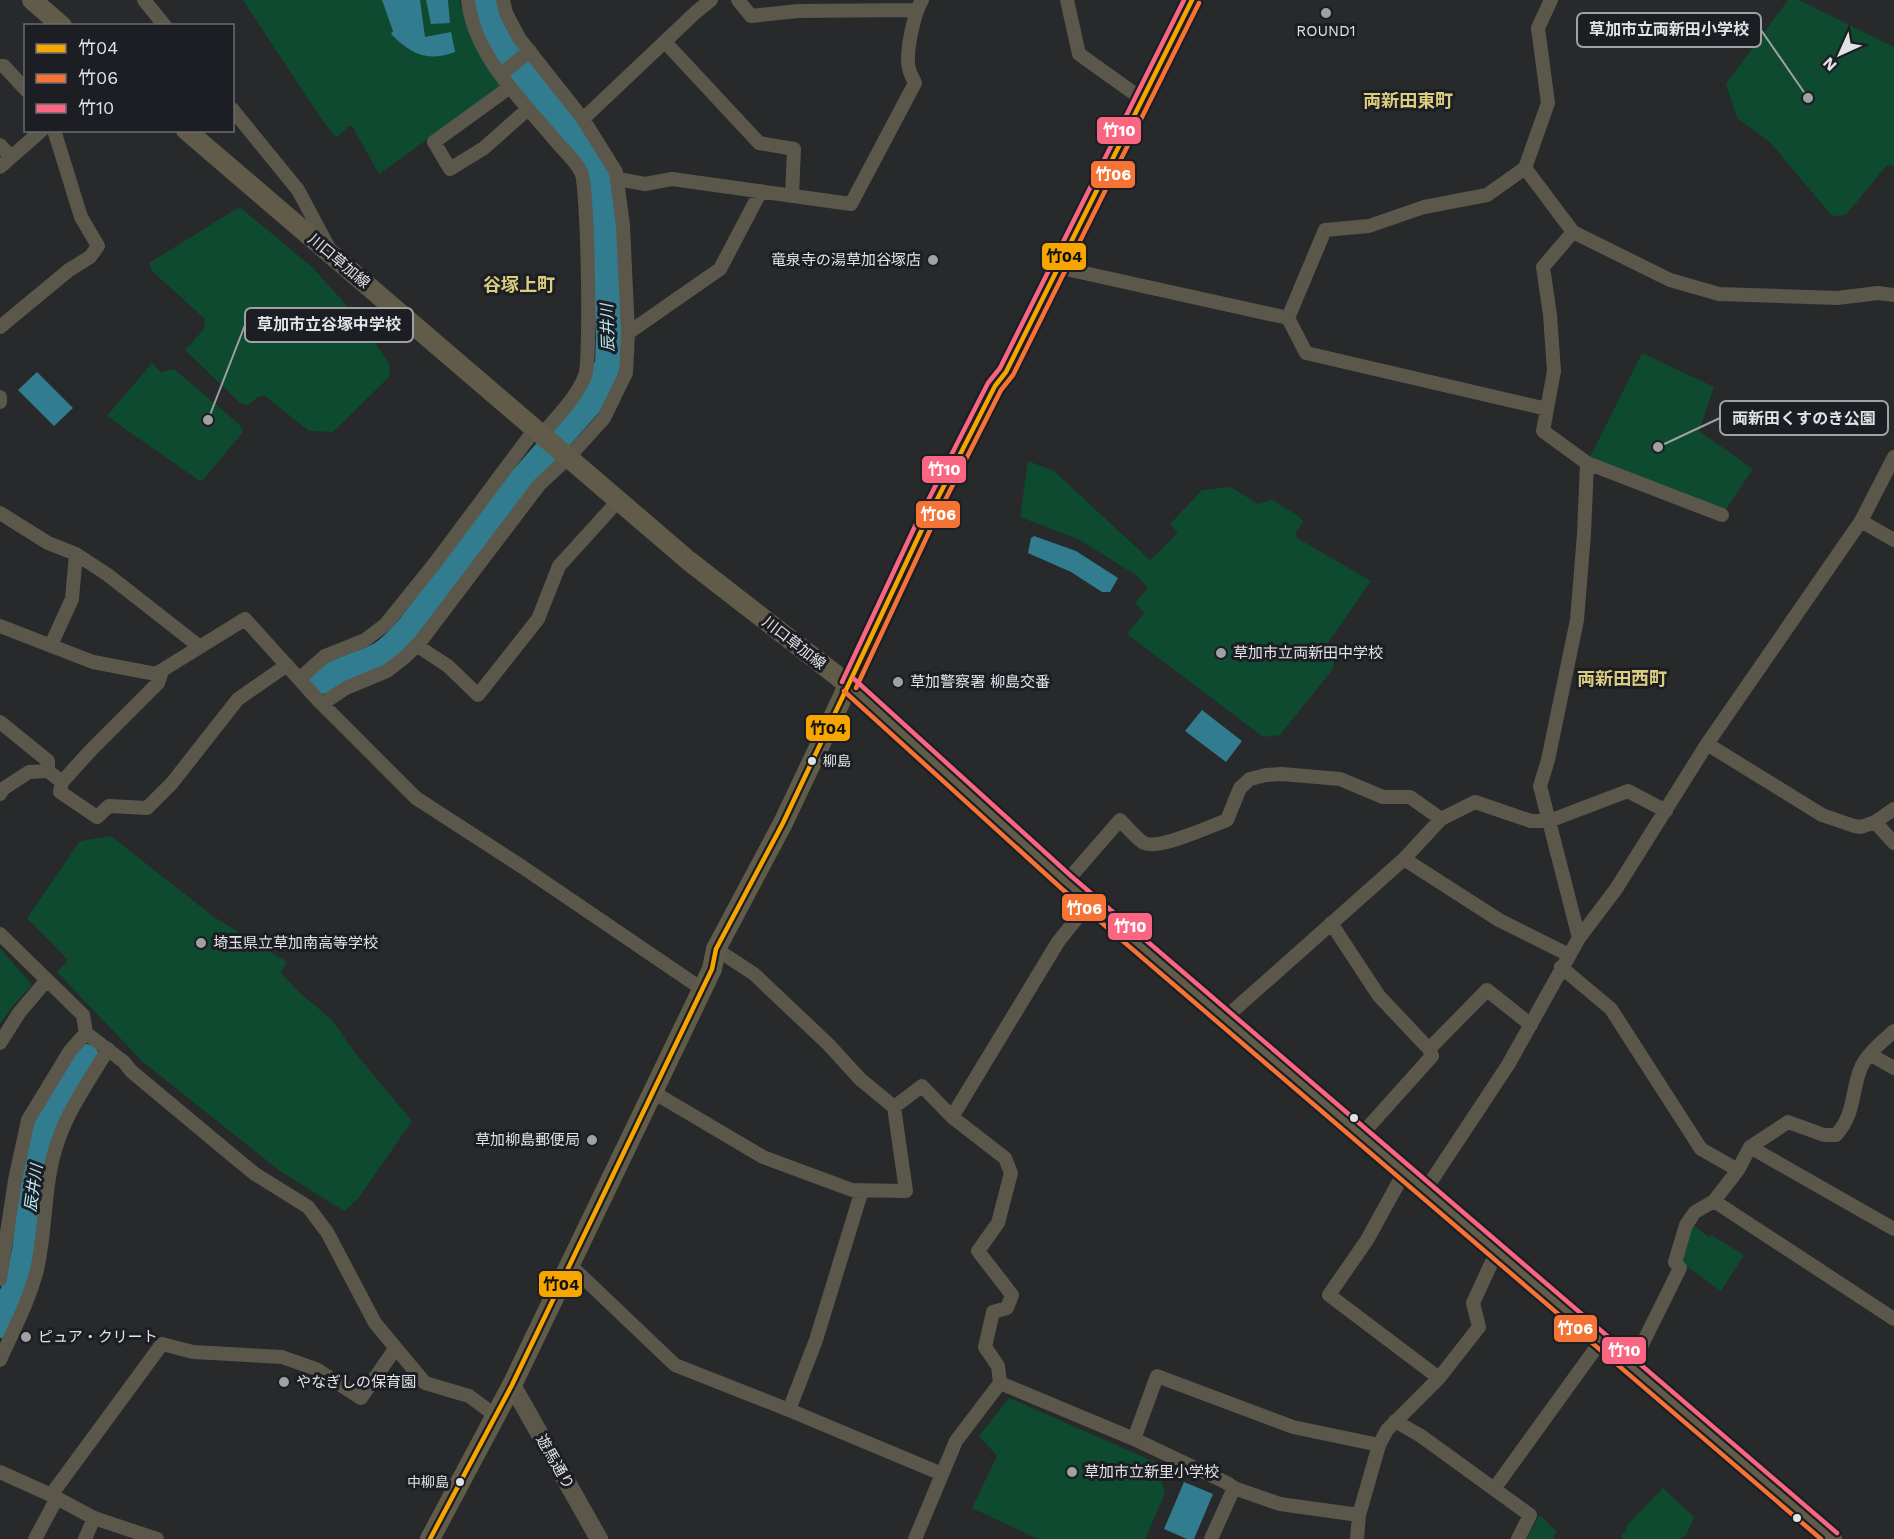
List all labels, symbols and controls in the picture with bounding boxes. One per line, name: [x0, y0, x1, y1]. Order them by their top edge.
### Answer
marker: ROUND1: [1319, 6, 1333, 20]
callout: 草加市立両新田小学校: [1577, 13, 1761, 47]
text: 草加市立両新田小学校: [1589, 20, 1749, 39]
place label: ROUND1: [1296, 22, 1356, 40]
legend: [24, 24, 234, 132]
north arrow: [1810, 24, 1870, 84]
text: 竹04: [78, 37, 118, 58]
text: N: [1819, 53, 1841, 75]
text: 竹06: [78, 67, 118, 88]
district label: 両新田東町: [1363, 90, 1453, 111]
text: 竹10: [78, 97, 114, 118]
line badge: 竹10: [1096, 116, 1142, 145]
text: 竹10: [1102, 121, 1136, 140]
line badge: 竹06: [1090, 160, 1136, 189]
text: 竹06: [1095, 165, 1131, 184]
street label: 川口草加線: [304, 230, 374, 292]
line badge: 竹04: [1041, 242, 1087, 271]
text: 竹04: [1046, 247, 1082, 266]
place label: 竜泉寺の湯草加谷塚店: [771, 251, 921, 269]
marker: 竜泉寺の湯草加谷塚店: [926, 253, 940, 267]
district label: 谷塚上町: [483, 274, 555, 295]
water label: 辰井川: [597, 302, 618, 352]
callout: 草加市立谷塚中学校: [245, 308, 413, 342]
text: 草加市立谷塚中学校: [257, 315, 401, 334]
callout: 両新田くすのき公園: [1720, 401, 1888, 435]
text: 両新田くすのき公園: [1732, 409, 1876, 428]
line badge: 竹10: [921, 455, 967, 484]
text: 竹10: [927, 460, 961, 479]
line badge: 竹06: [915, 500, 961, 529]
text: 竹06: [920, 505, 956, 524]
street label: 川口草加線: [759, 613, 829, 673]
place label: 草加市立両新田中学校: [1233, 644, 1383, 662]
marker: 草加市立両新田中学校: [1214, 646, 1228, 660]
district label: 両新田西町: [1577, 668, 1667, 689]
place label: 草加警察署 柳島交番: [910, 673, 1050, 691]
marker: 草加警察署 柳島交番: [891, 675, 905, 689]
line badge: 竹04: [805, 714, 851, 742]
text: 竹04: [810, 719, 846, 738]
place label: 柳島: [823, 753, 851, 769]
marker: 柳島: [806, 755, 818, 767]
line badge: 竹06: [1061, 893, 1107, 922]
text: 竹06: [1066, 899, 1102, 918]
line badge: 竹10: [1107, 912, 1153, 941]
text: 竹10: [1113, 917, 1147, 936]
place label: 埼玉県立草加南高等学校: [213, 934, 378, 952]
marker: 埼玉県立草加南高等学校: [194, 936, 208, 950]
unlabelled marker: [1348, 1112, 1360, 1124]
place label: 草加柳島郵便局: [475, 1131, 580, 1149]
marker: 草加柳島郵便局: [585, 1133, 599, 1147]
water label: 辰井川: [21, 1161, 47, 1213]
line badge: 竹04: [538, 1270, 583, 1298]
text: 竹04: [543, 1275, 579, 1294]
line badge: 竹06: [1553, 1314, 1598, 1343]
text: 竹06: [1557, 1319, 1593, 1338]
place label: ピュア・クリート: [38, 1328, 158, 1346]
marker: ピュア・クリート: [19, 1330, 33, 1344]
line badge: 竹10: [1601, 1336, 1647, 1365]
text: 竹10: [1607, 1341, 1641, 1360]
place label: やなぎしの保育園: [296, 1373, 416, 1391]
marker: やなぎしの保育園: [277, 1375, 291, 1389]
street label: 遊馬通り: [532, 1432, 578, 1492]
place label: 草加市立新里小学校: [1084, 1463, 1219, 1481]
marker: 草加市立新里小学校: [1065, 1465, 1079, 1479]
place label: 中柳島: [407, 1474, 449, 1490]
marker: 中柳島: [454, 1476, 466, 1488]
unlabelled marker: [1791, 1512, 1803, 1524]

